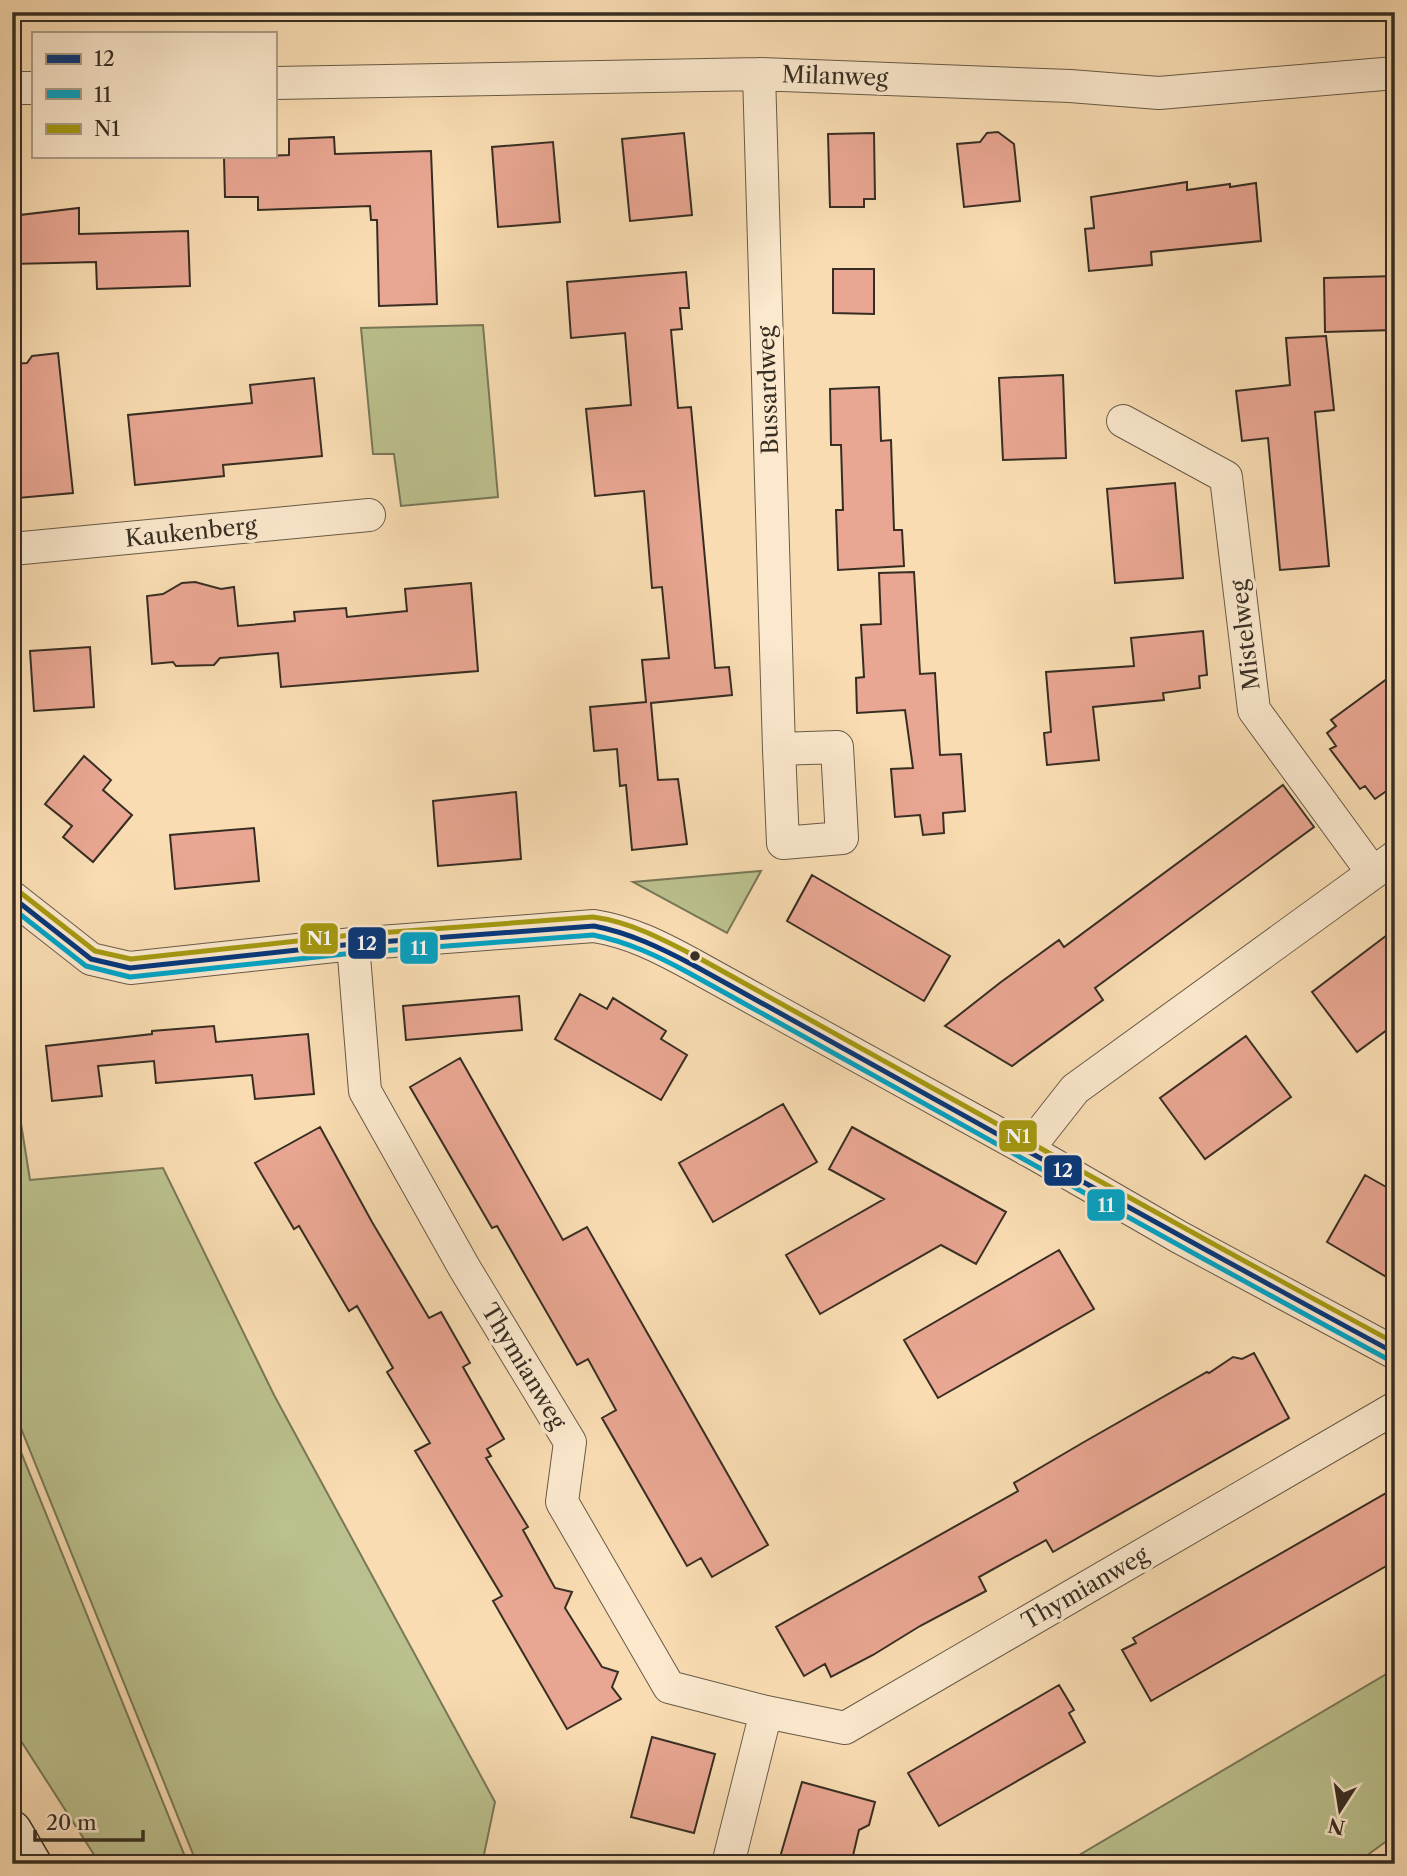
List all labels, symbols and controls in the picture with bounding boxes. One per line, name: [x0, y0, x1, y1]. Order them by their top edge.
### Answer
legend: [32, 32, 276, 158]
text: 12: [94, 46, 115, 71]
street label: Milanweg: [781, 60, 890, 92]
text: 11: [94, 82, 112, 107]
text: N1: [94, 116, 120, 141]
street label: Bussardweg: [752, 324, 784, 455]
street label: Kaukenberg: [124, 511, 259, 553]
street label: Mistelweg: [1224, 577, 1266, 692]
line badge: N1: [299, 922, 339, 955]
line badge: 12: [347, 926, 387, 960]
text: N1: [306, 927, 332, 950]
line badge: 11: [399, 931, 439, 965]
text: 12: [357, 932, 377, 955]
text: 11: [410, 937, 428, 960]
unlabelled marker: [688, 949, 702, 963]
line badge: N1: [998, 1119, 1038, 1153]
text: N1: [1005, 1125, 1031, 1148]
line badge: 12: [1043, 1154, 1083, 1187]
text: 12: [1053, 1159, 1073, 1182]
line badge: 11: [1086, 1188, 1126, 1222]
text: 11: [1097, 1194, 1115, 1217]
street label: Thymianweg: [476, 1298, 573, 1435]
street label: Thymianweg: [1017, 1540, 1154, 1636]
north arrow: [1306, 1774, 1376, 1844]
scale bar: [35, 1799, 144, 1843]
text: 20 m: [46, 1810, 97, 1835]
text: N: [1326, 1813, 1347, 1839]

